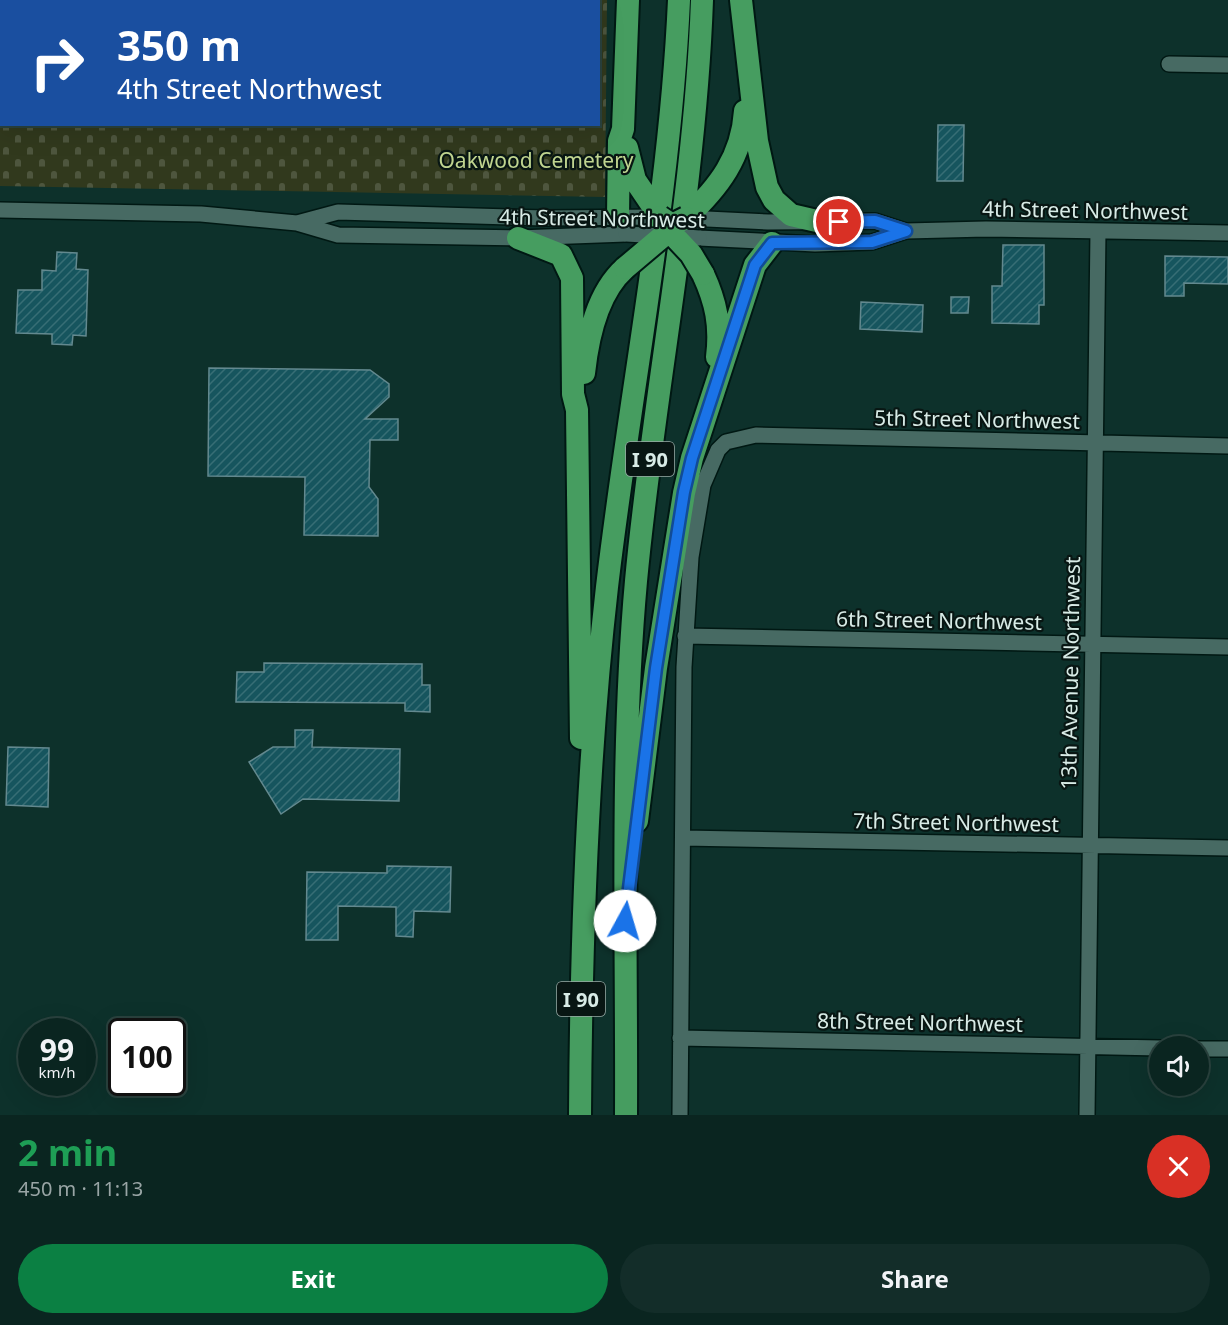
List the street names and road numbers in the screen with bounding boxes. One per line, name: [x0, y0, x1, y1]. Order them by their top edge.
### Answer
street label: 4th Street Northwest: [982, 194, 1189, 226]
street label: 4th Street Northwest: [499, 202, 706, 234]
street label: 5th Street Northwest: [874, 403, 1081, 435]
road number: I 90: [626, 442, 674, 476]
street label: 13th Avenue Northwest: [1054, 556, 1086, 790]
street label: 6th Street Northwest: [836, 604, 1043, 636]
street label: 7th Street Northwest: [853, 806, 1060, 838]
road number: I 90: [557, 982, 605, 1016]
street label: 8th Street Northwest: [817, 1006, 1024, 1038]

